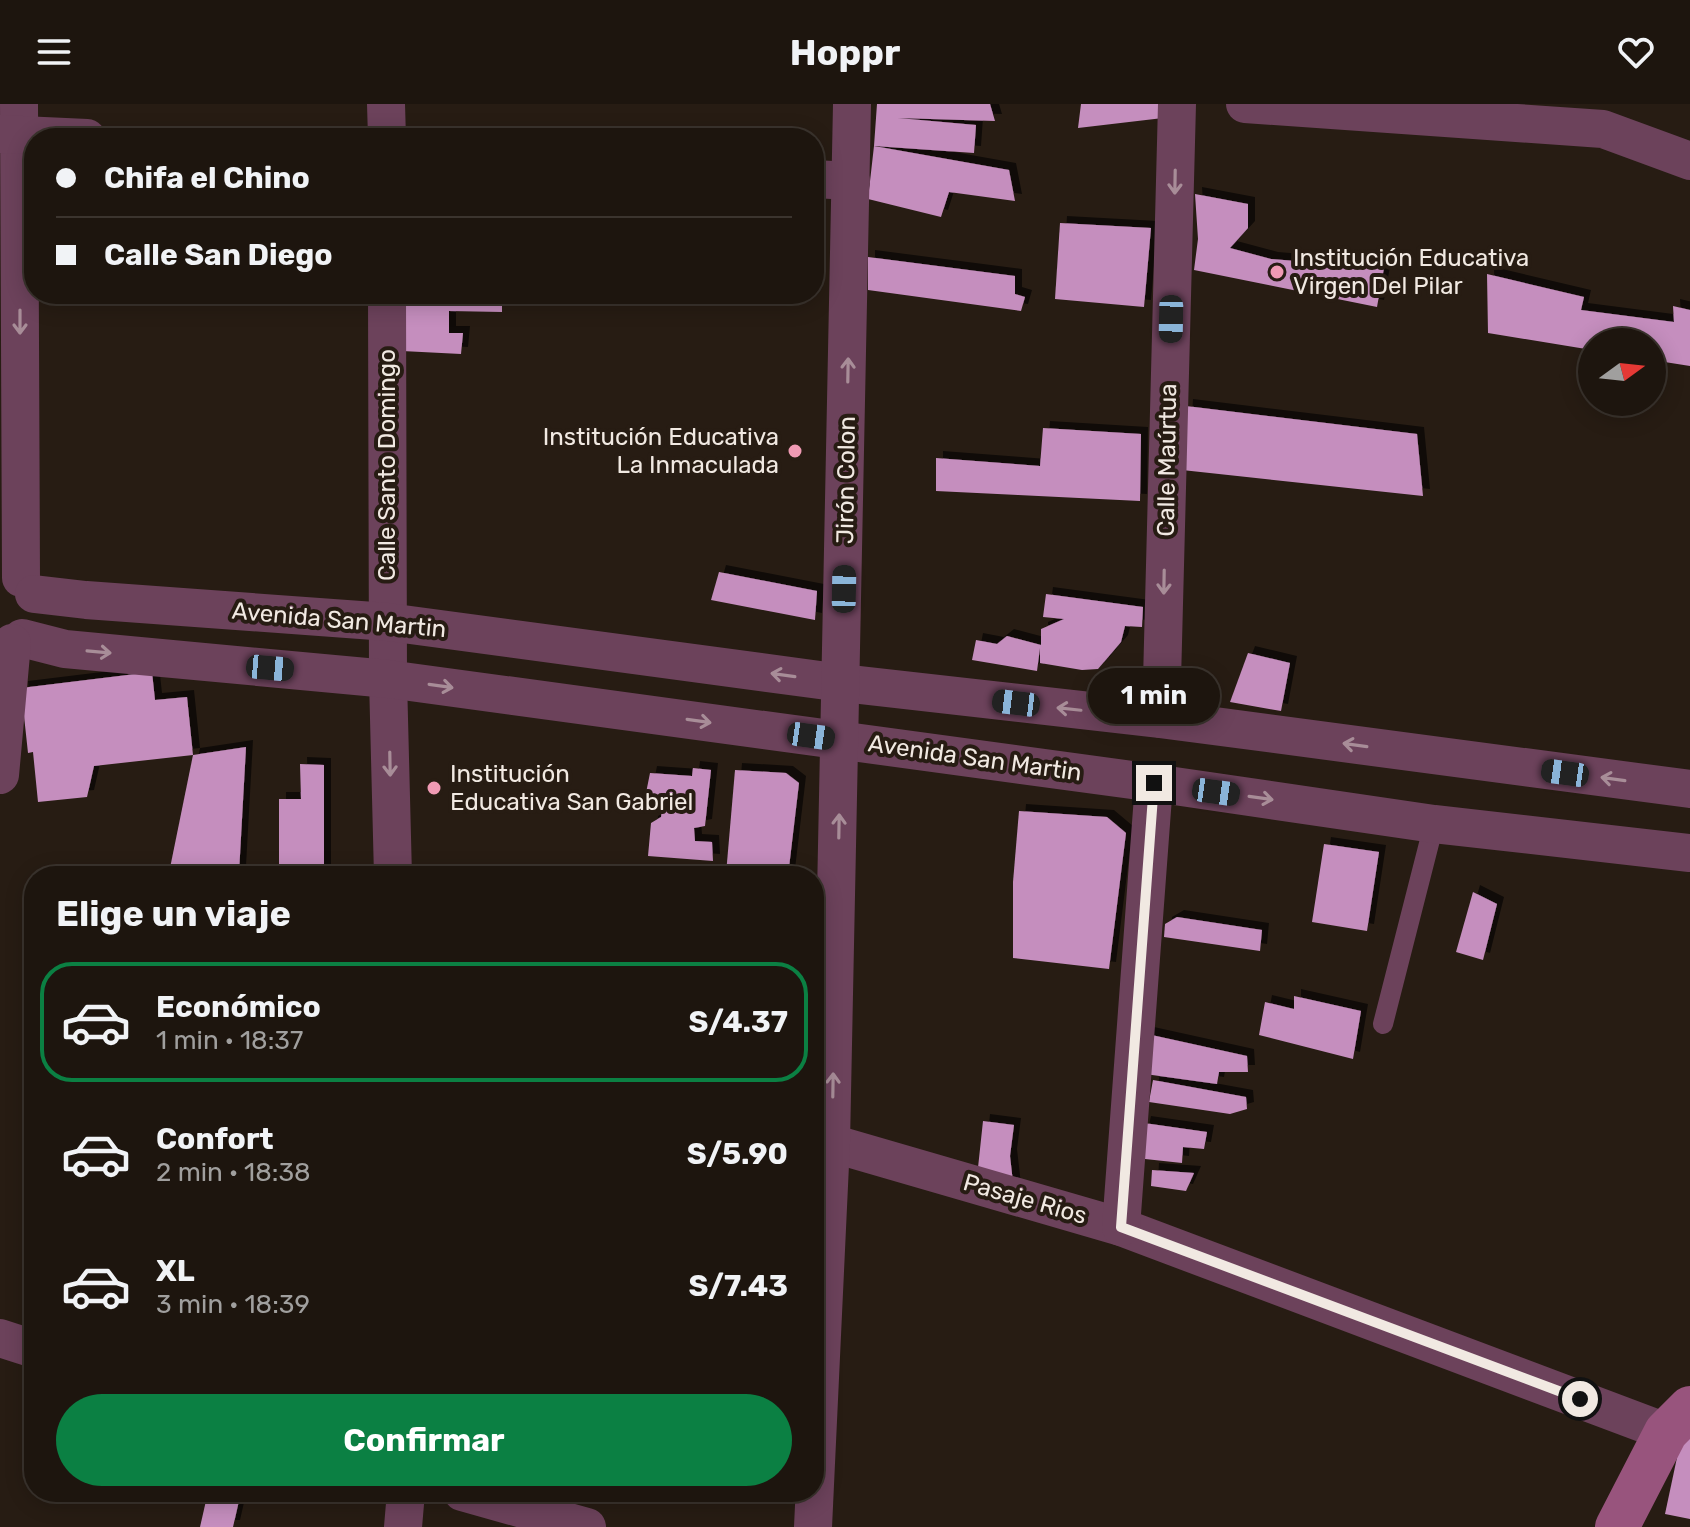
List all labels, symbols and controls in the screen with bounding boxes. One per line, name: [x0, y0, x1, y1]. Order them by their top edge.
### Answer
icon: menu: [32, 30, 76, 74]
icon: heart: [1614, 30, 1658, 74]
text: Hoppr: [790, 31, 900, 74]
text: Chifa el Chino: [104, 160, 310, 196]
one-way arrow: [1167, 168, 1182, 195]
text: Calle San Diego: [104, 237, 333, 273]
place label: Institución Educativa Virgen Del Pilar: [1293, 244, 1529, 300]
marker: Institución Educativa Virgen Del Pilar: [1268, 263, 1286, 281]
car: [1159, 295, 1183, 343]
one-way arrow: [12, 308, 27, 335]
north arrow: [1578, 328, 1666, 416]
map controls: [1578, 328, 1666, 416]
street label: Calle Santo Domingo: [373, 349, 401, 581]
one-way arrow: [840, 357, 855, 384]
street label: Calle Maúrtua: [1152, 383, 1182, 537]
street label: Jirón Colon: [831, 416, 861, 544]
place label: Institución Educativa La Inmaculada: [543, 423, 779, 479]
marker: Institución Educativa La Inmaculada: [786, 442, 804, 460]
car: [832, 565, 856, 613]
one-way arrow: [1157, 568, 1172, 595]
street label: Avenida San Martin: [231, 597, 447, 643]
one-way arrow: [85, 645, 112, 660]
car: [245, 654, 295, 682]
one-way arrow: [771, 667, 796, 682]
callout: 1 min: [1088, 667, 1220, 723]
one-way arrow: [428, 679, 453, 694]
text: 1 min: [1121, 680, 1187, 711]
car: [991, 688, 1041, 718]
one-way arrow: [1056, 701, 1083, 716]
one-way arrow: [686, 714, 711, 729]
car: [786, 721, 836, 751]
street label: Avenida San Martin: [867, 729, 1083, 787]
one-way arrow: [1343, 737, 1368, 752]
one-way arrow: [382, 750, 398, 777]
car: [1540, 758, 1590, 788]
place label: Institución Educativa San Gabriel: [450, 760, 693, 816]
route end: [1136, 765, 1172, 801]
one-way arrow: [1601, 771, 1626, 786]
car: [1191, 777, 1241, 807]
marker: Institución Educativa San Gabriel: [425, 779, 443, 797]
one-way arrow: [1248, 791, 1273, 806]
one-way arrow: [832, 813, 847, 840]
text: Elige un viaje: [56, 892, 291, 935]
icon: car: [60, 986, 132, 1058]
text: Económico: [156, 989, 321, 1025]
text: S/4.37: [689, 1004, 788, 1040]
text: 1 min · 18:37: [156, 1025, 303, 1056]
one-way arrow: [825, 1072, 840, 1099]
icon: car: [60, 1118, 132, 1190]
text: Confort: [156, 1121, 274, 1157]
text: S/5.90: [687, 1136, 788, 1172]
text: 2 min · 18:38: [156, 1157, 311, 1188]
street label: Pasaje Rios: [960, 1168, 1090, 1230]
icon: car: [60, 1250, 132, 1322]
text: XL: [156, 1253, 195, 1289]
text: S/7.43: [688, 1268, 788, 1304]
text: 3 min · 18:39: [156, 1289, 310, 1320]
route start: [1562, 1381, 1598, 1417]
button: Confirmar: [56, 1394, 792, 1486]

